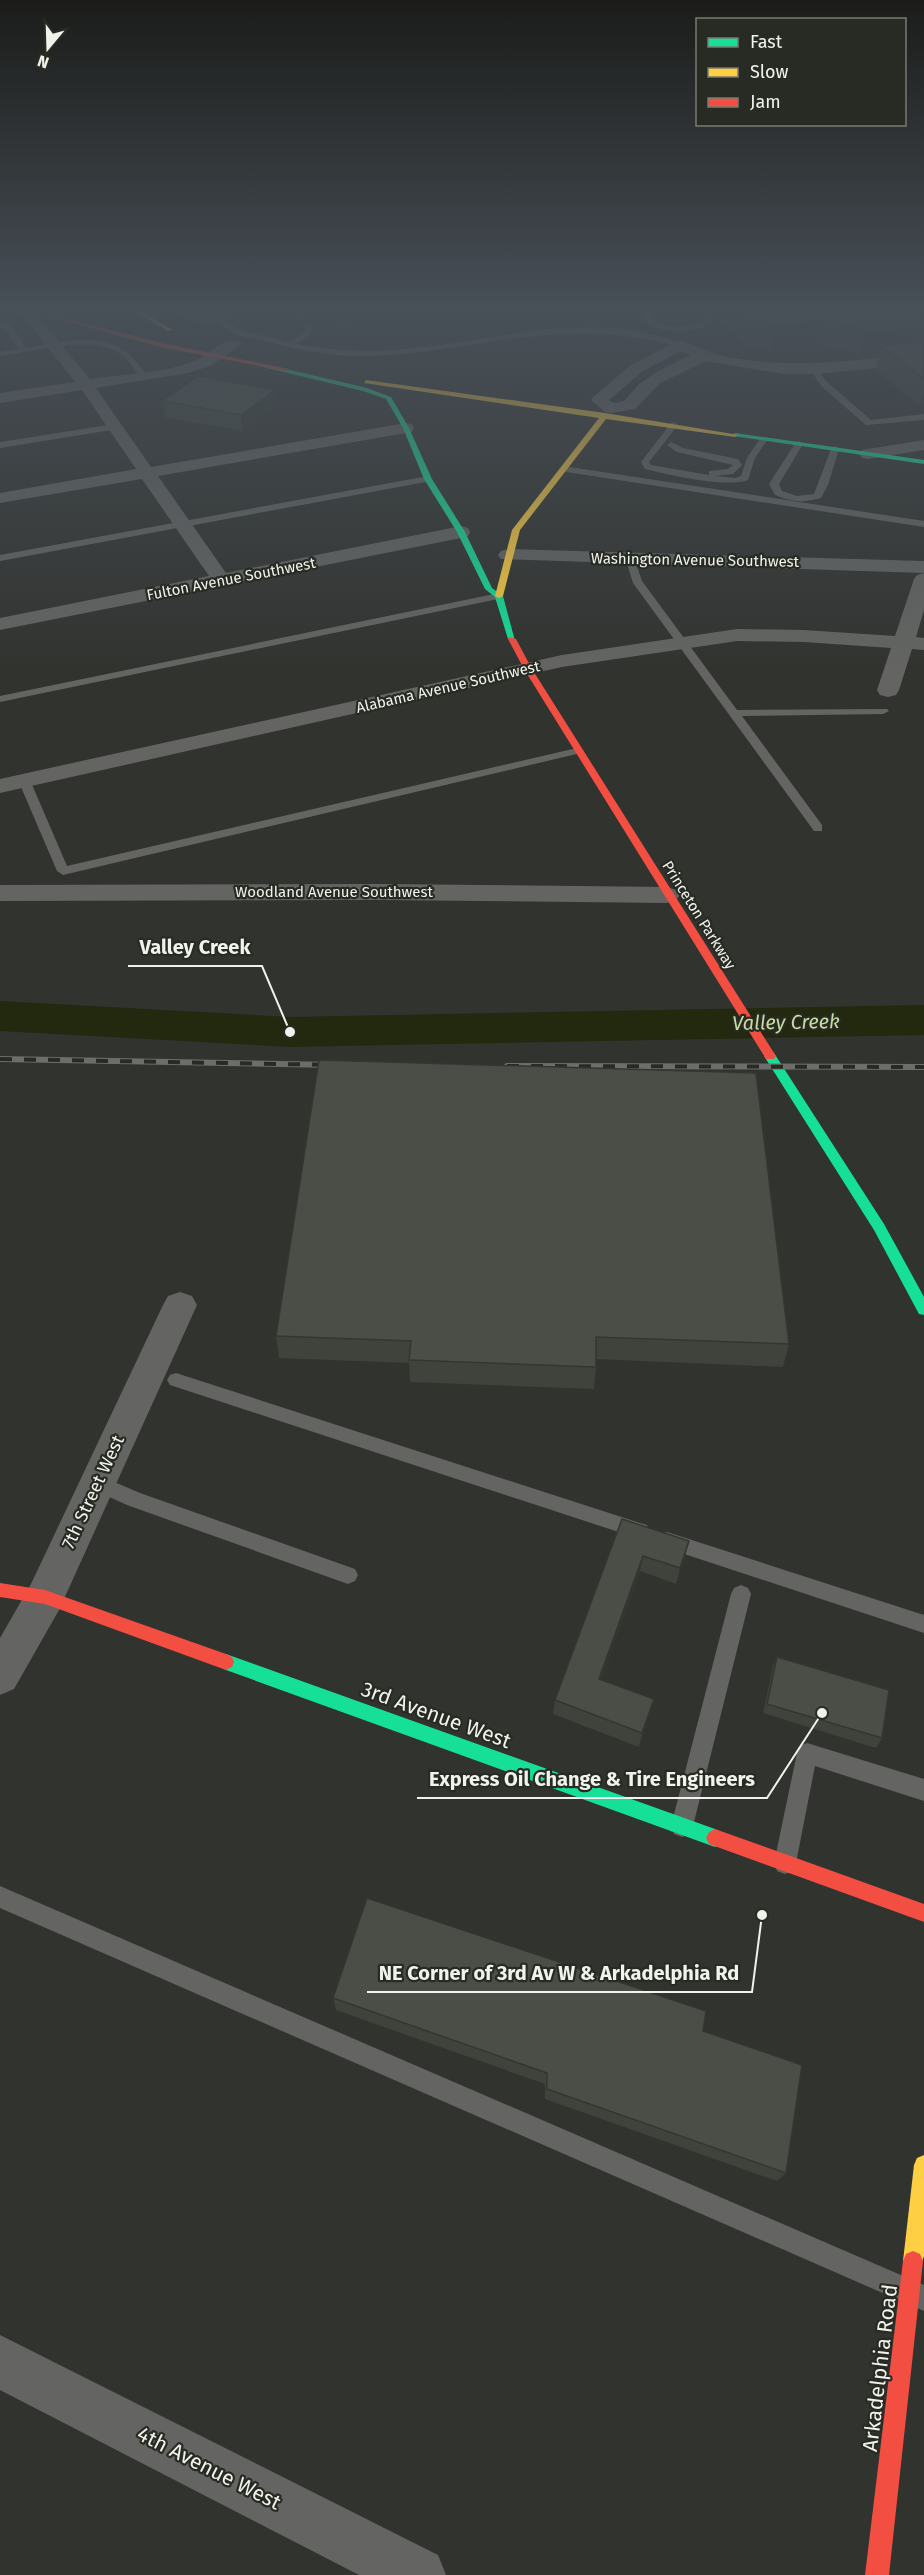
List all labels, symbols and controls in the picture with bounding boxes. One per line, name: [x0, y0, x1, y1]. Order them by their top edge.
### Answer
north arrow: [18, 18, 78, 78]
legend: [696, 18, 906, 126]
text: Fast: [750, 31, 783, 53]
text: N: [35, 51, 51, 72]
text: Slow: [750, 61, 789, 83]
text: Jam: [750, 91, 781, 113]
street label: Washington Avenue Southwest: [591, 549, 800, 571]
street label: Fulton Avenue Southwest: [145, 554, 318, 604]
street label: Alabama Avenue Southwest: [354, 657, 542, 717]
street label: Princeton Parkway: [658, 857, 740, 973]
street label: Woodland Avenue Southwest: [235, 883, 434, 901]
callout: Valley Creek: [128, 928, 262, 966]
text: Valley Creek: [139, 935, 251, 959]
water label: Valley Creek: [732, 1009, 840, 1035]
street label: 7th Street West: [57, 1431, 129, 1552]
street label: 3rd Avenue West: [358, 1676, 515, 1754]
callout: Express Oil Change & Tire Engineers: [417, 1760, 767, 1798]
text: Express Oil Change & Tire Engineers: [429, 1767, 755, 1791]
callout: NE Corner of 3rd Av W & Arkadelphia Rd: [367, 1954, 752, 1992]
text: NE Corner of 3rd Av W & Arkadelphia Rd: [379, 1961, 739, 1985]
street label: Arkadelphia Road: [857, 2283, 903, 2453]
street label: 4th Avenue West: [133, 2421, 286, 2516]

